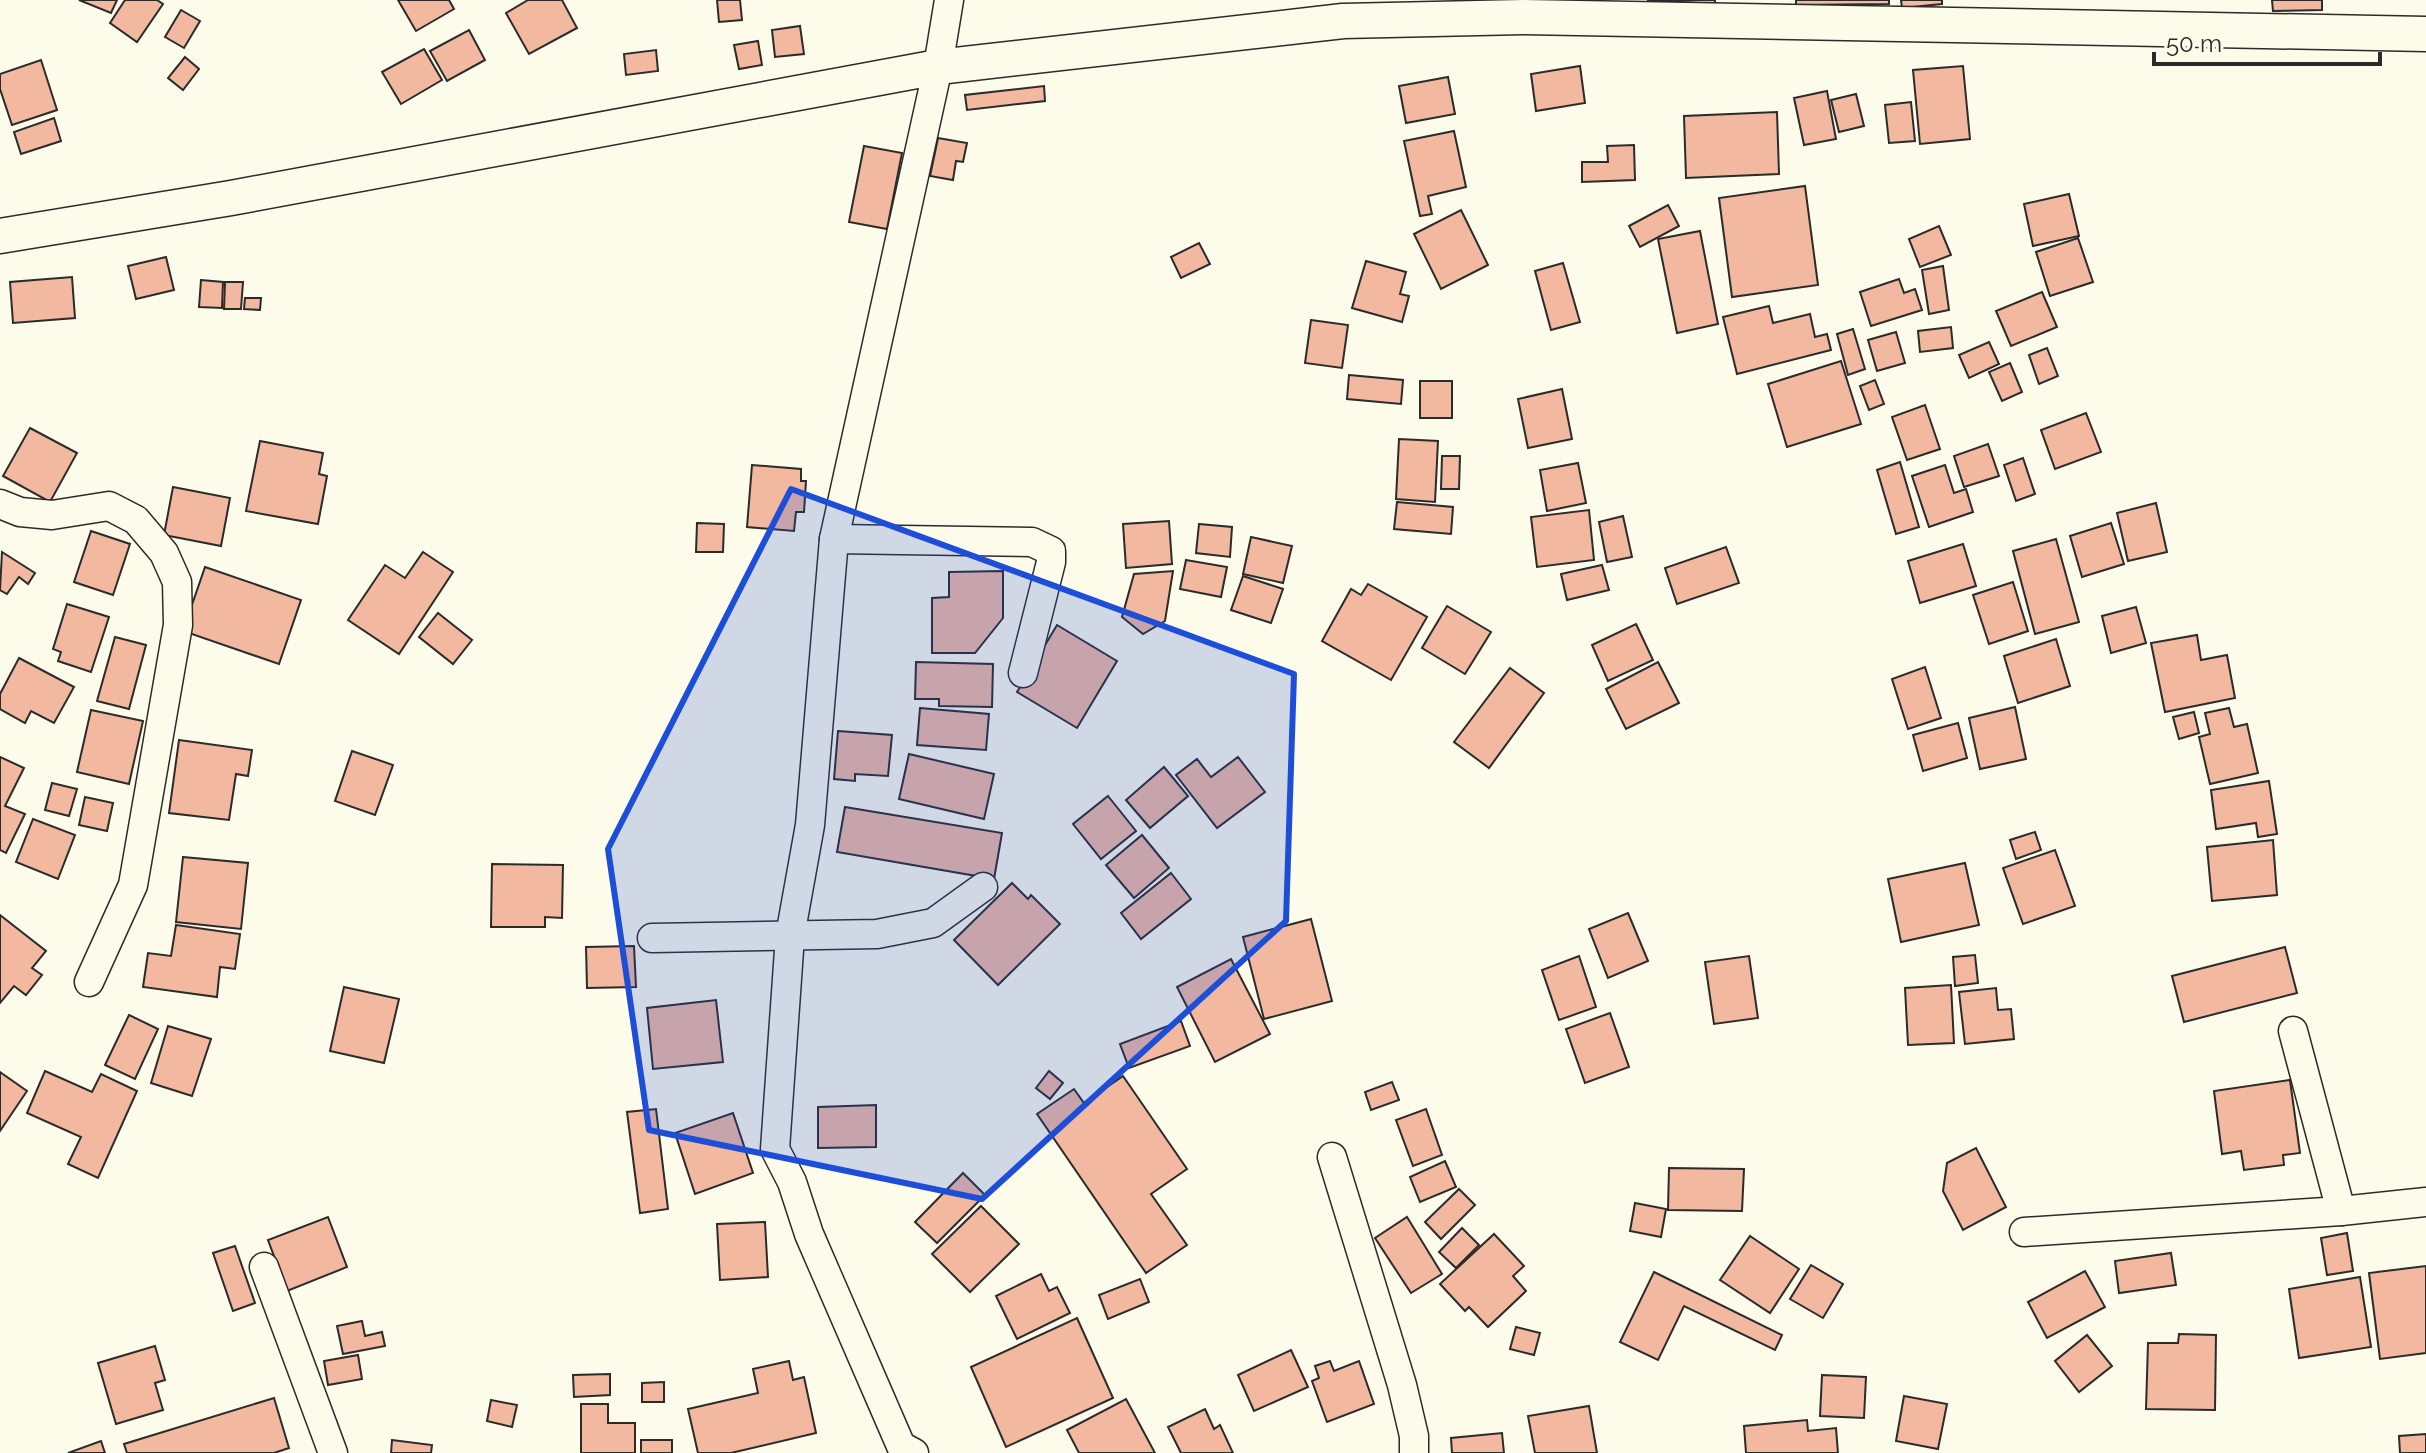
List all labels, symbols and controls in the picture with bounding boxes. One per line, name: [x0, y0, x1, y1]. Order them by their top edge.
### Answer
scale bar: [2154, 16, 2380, 66]
text: 50 m: [2166, 29, 2222, 58]

